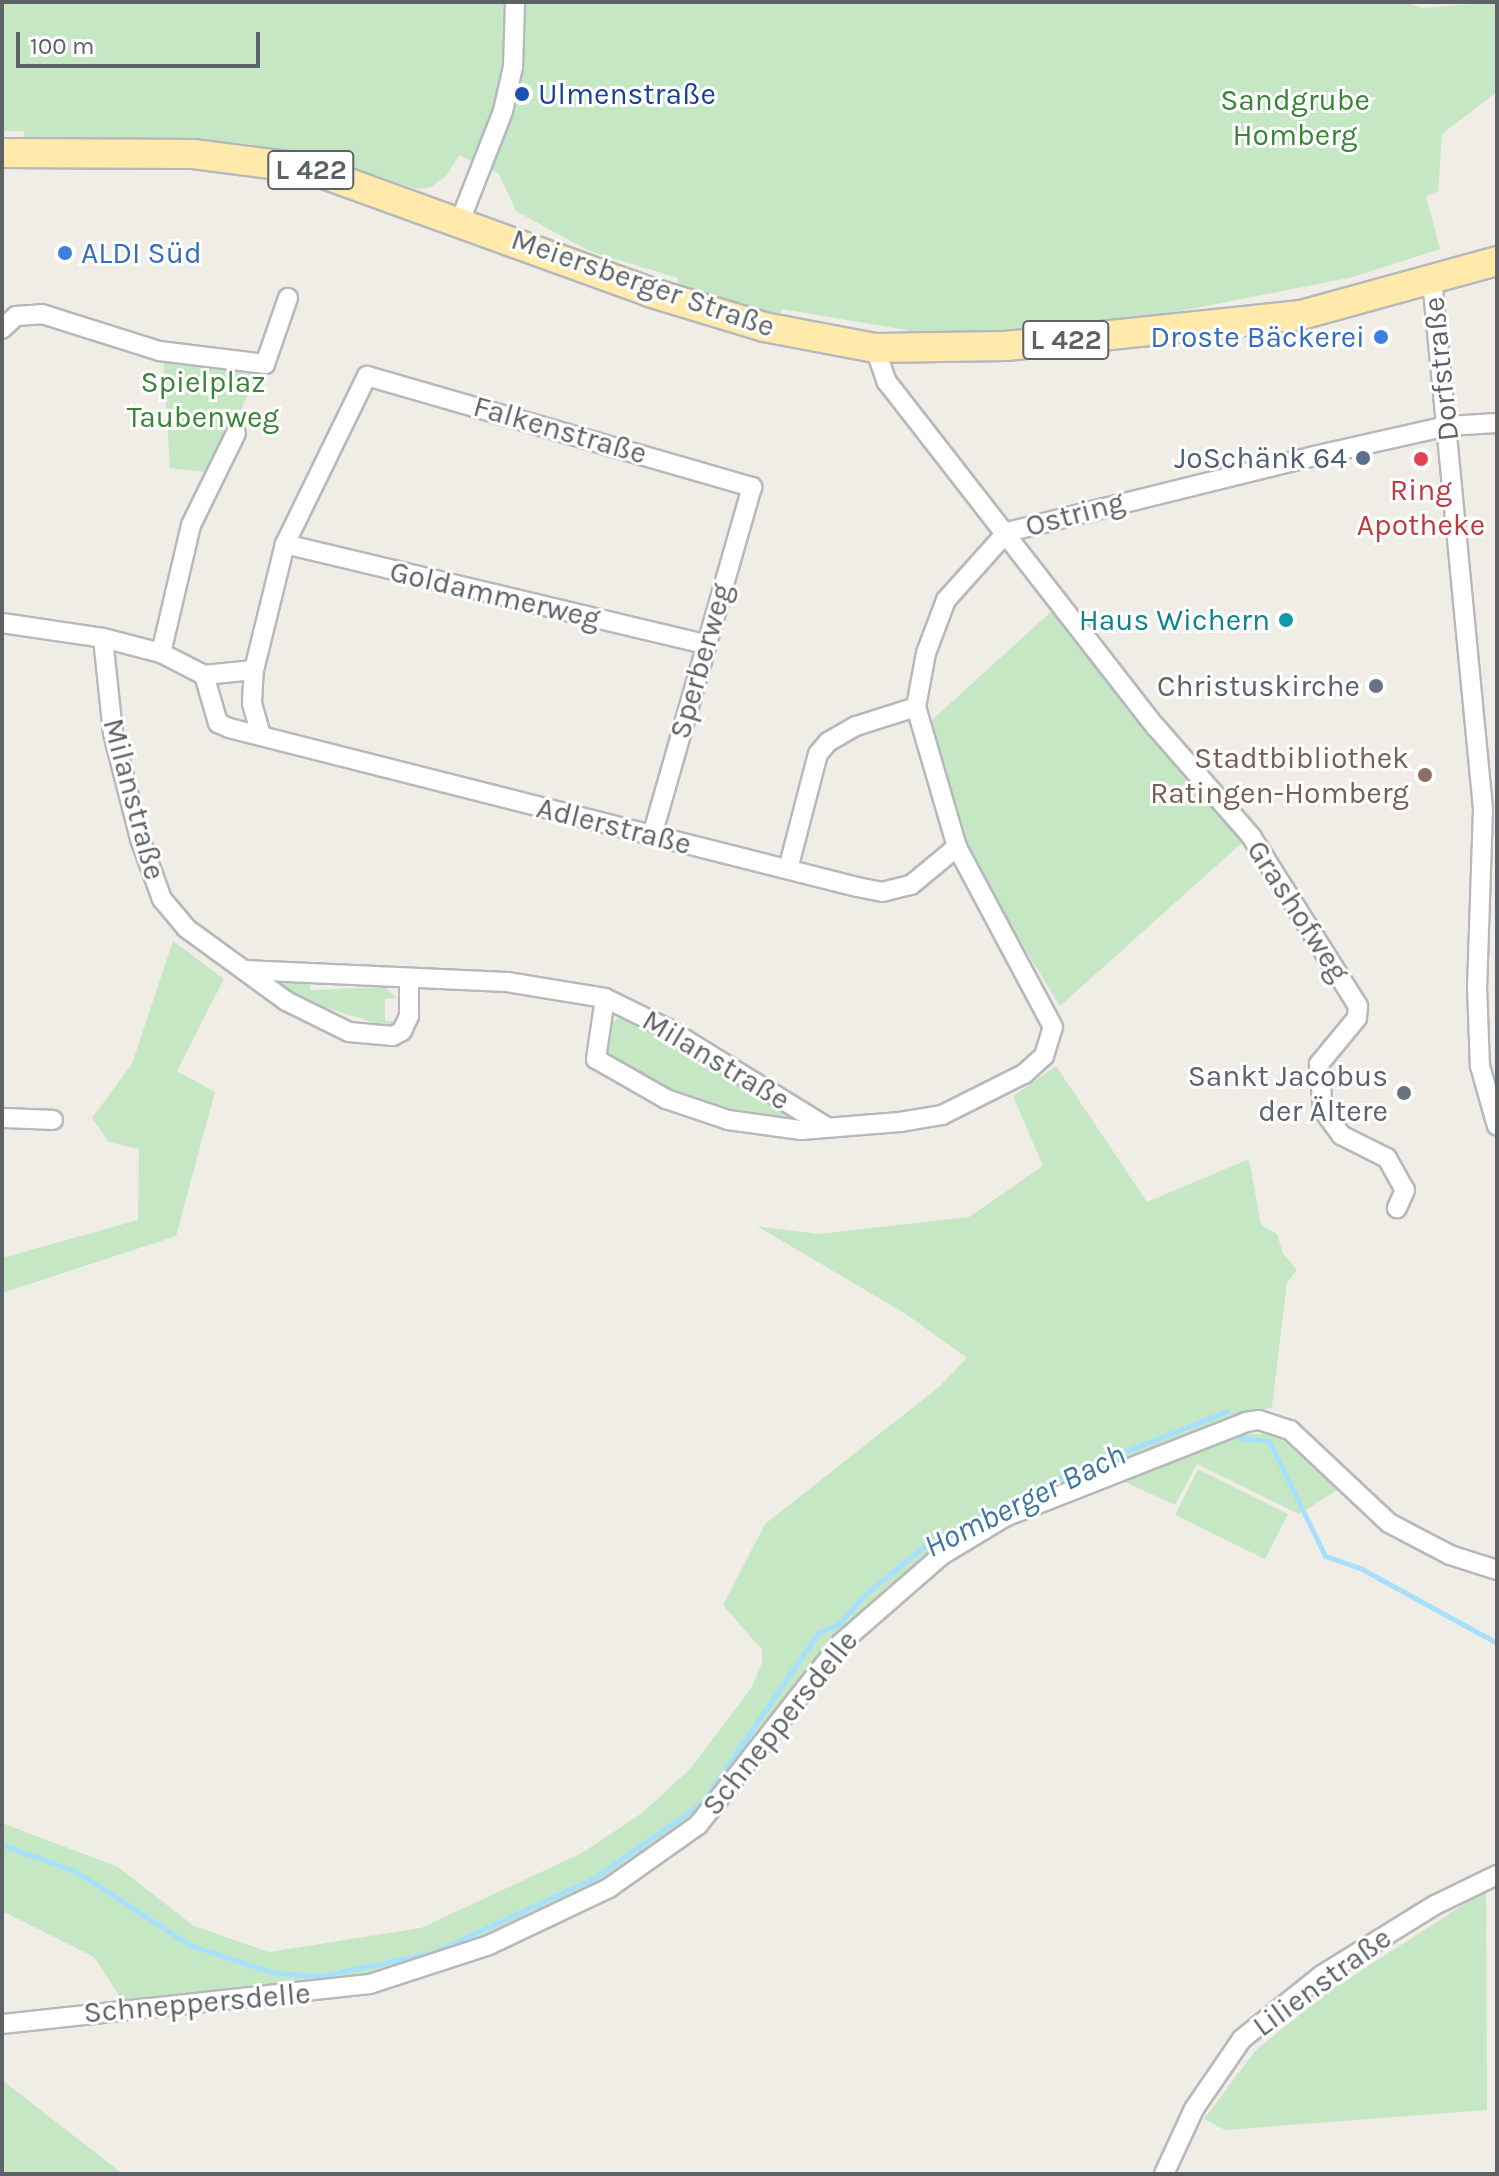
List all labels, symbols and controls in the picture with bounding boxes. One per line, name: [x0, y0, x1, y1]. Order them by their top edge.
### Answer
scale bar: [20, 16, 264, 66]
text: 100 m: [30, 32, 95, 60]
place label: Ulmenstraße: [538, 76, 716, 112]
park label: Sandgrube Homberg: [1220, 82, 1370, 152]
marker: Ulmenstraße: [513, 85, 531, 103]
road number: L 422: [267, 146, 355, 194]
street label: Meiersberger Straße: [507, 221, 779, 345]
place label: ALDI Süd: [81, 235, 202, 271]
marker: ALDI Süd: [56, 244, 74, 262]
street label: Dorfstraße: [1416, 295, 1466, 443]
road number: L 422: [1022, 316, 1110, 364]
place label: Droste Bäckerei: [1150, 319, 1365, 355]
marker: Droste Bäckerei: [1372, 328, 1390, 346]
park label: Spielplaz Taubenweg: [127, 364, 279, 434]
street label: Falkenstraße: [469, 388, 651, 472]
place label: JoSchänk 64: [1174, 440, 1347, 476]
marker: JoSchänk 64: [1354, 449, 1372, 467]
marker: Ring Apotheke: [1412, 450, 1430, 468]
place label: Ring Apotheke: [1357, 472, 1485, 542]
street label: Ostring: [1021, 484, 1129, 544]
street label: Goldammerweg: [386, 553, 604, 637]
street label: Sperberweg: [662, 579, 740, 743]
place label: Haus Wichern: [1079, 602, 1270, 638]
marker: Haus Wichern: [1277, 611, 1295, 629]
place label: Christuskirche: [1157, 668, 1360, 704]
marker: Christuskirche: [1367, 677, 1385, 695]
street label: Milanstraße: [95, 714, 173, 884]
place label: Stadtbibliothek Ratingen-Homberg: [1150, 740, 1409, 810]
marker: Stadtbibliothek Ratingen-Homberg: [1416, 766, 1434, 784]
street label: Adlerstraße: [533, 789, 695, 863]
street label: Grashofweg: [1239, 834, 1357, 988]
street label: Milanstraße: [636, 1002, 796, 1118]
place label: Sankt Jacobus der Ältere: [1188, 1058, 1388, 1128]
marker: Sankt Jacobus der Ältere: [1395, 1084, 1413, 1102]
water label: Homberger Bach: [918, 1436, 1132, 1566]
street label: Schneppersdelle: [694, 1623, 866, 1823]
street label: Lilienstraße: [1246, 1920, 1398, 2044]
street label: Schneppersdelle: [82, 1975, 312, 2031]

